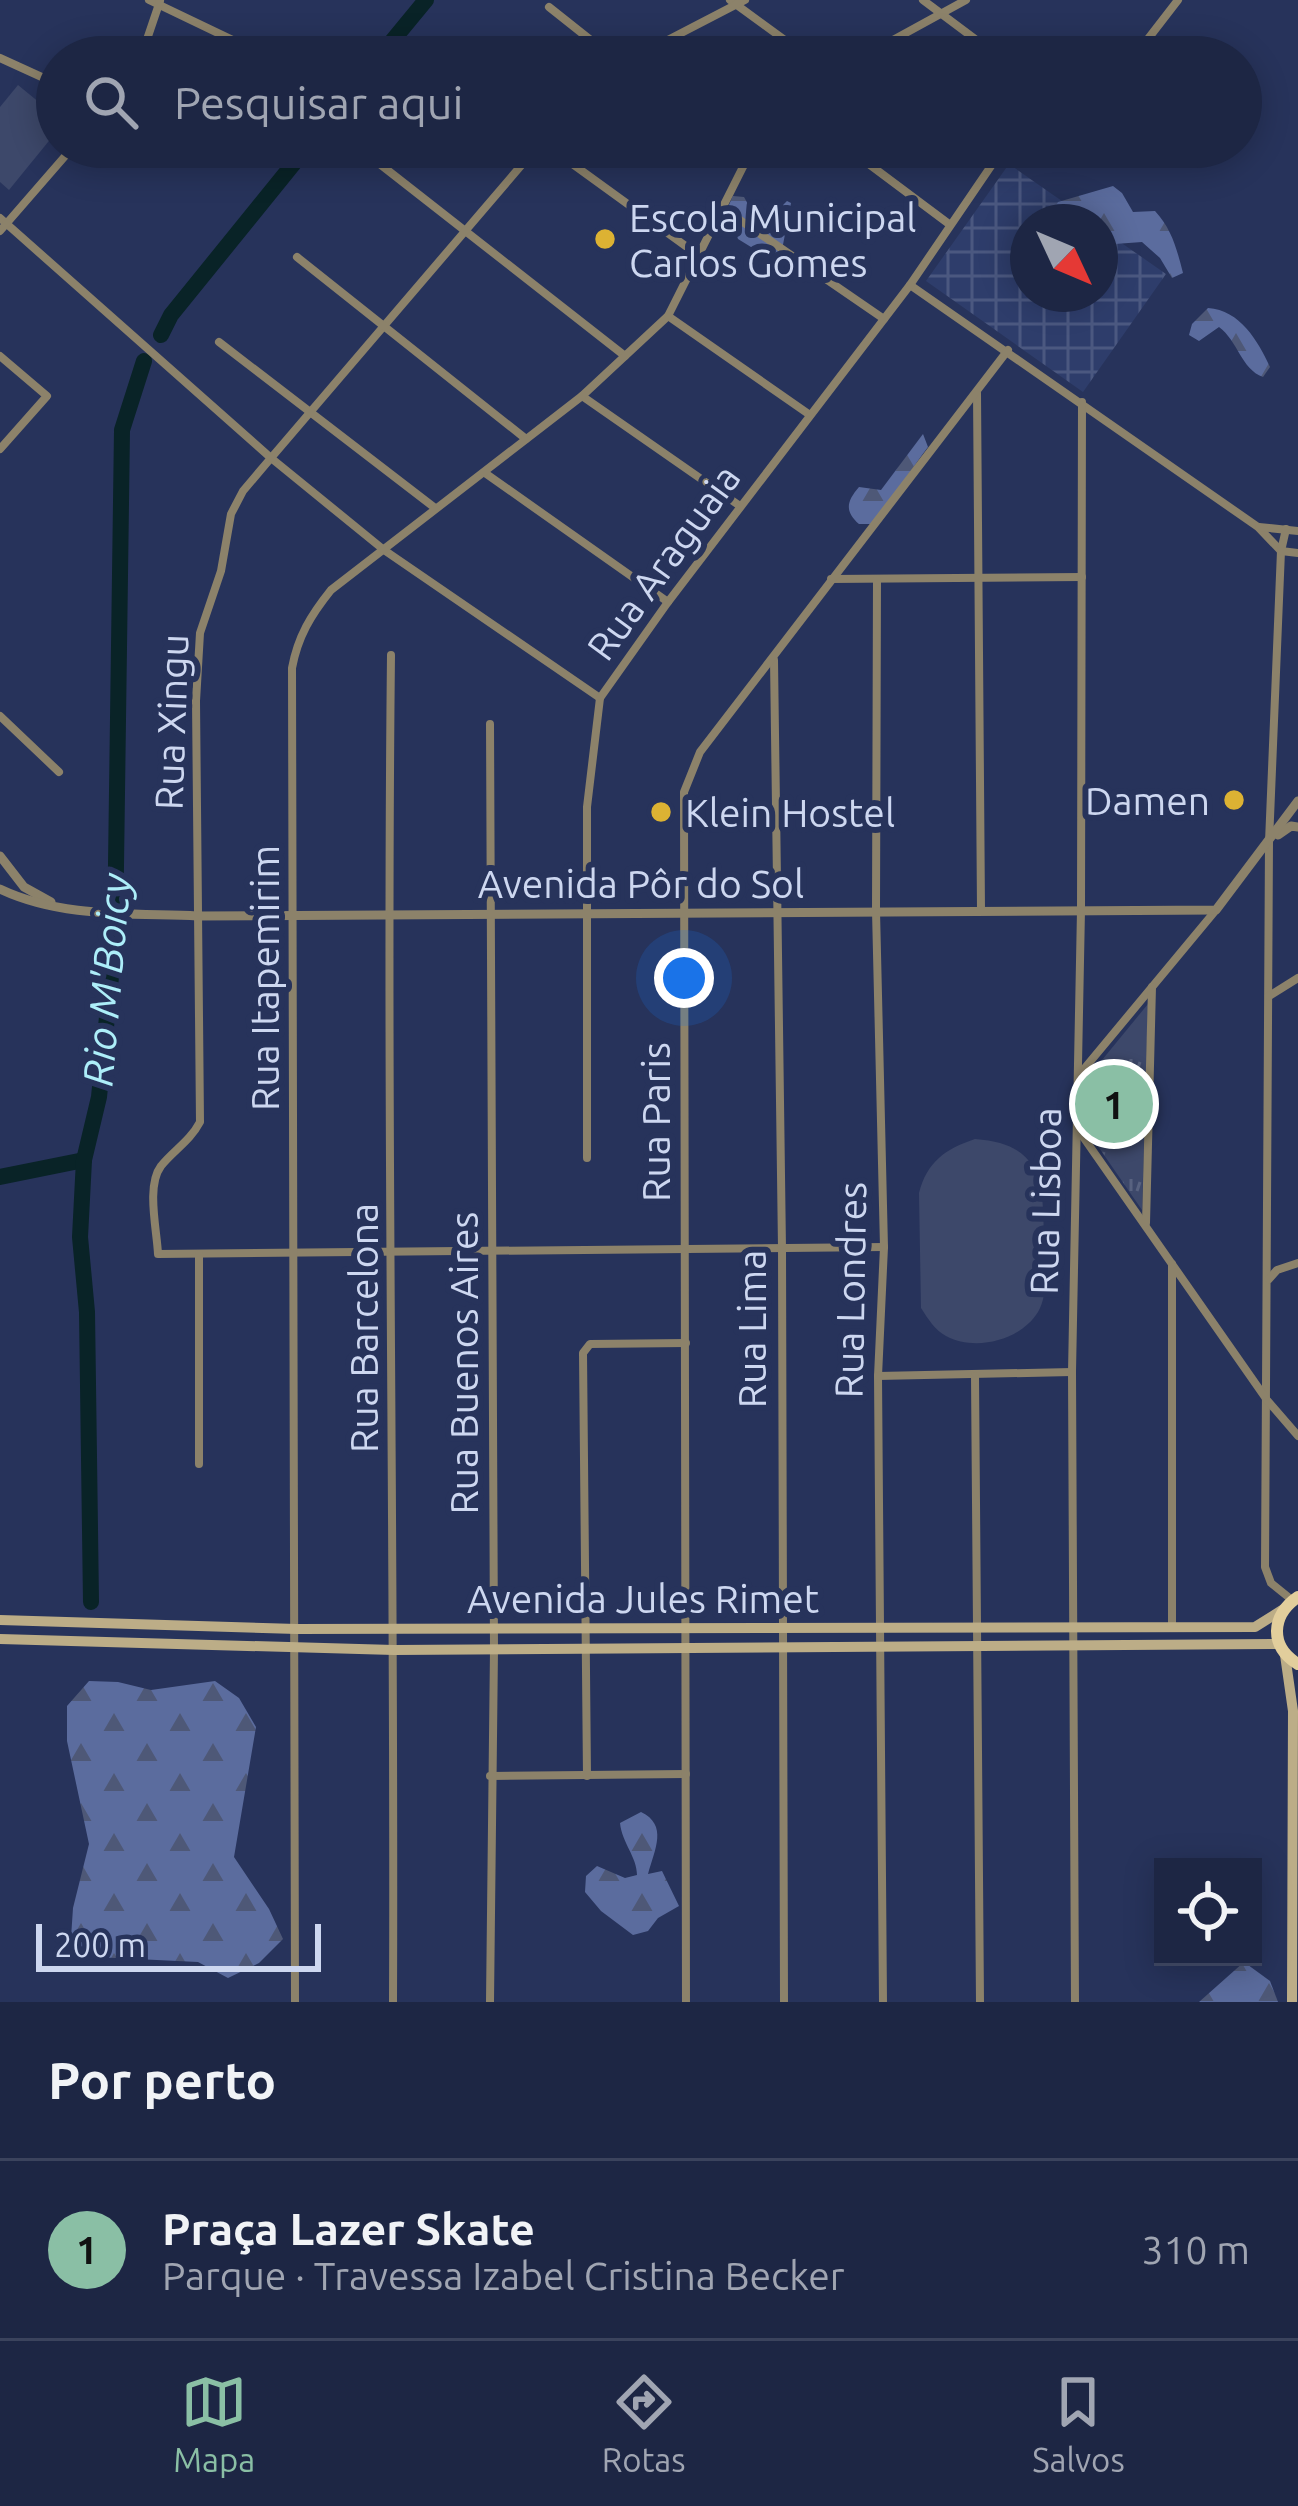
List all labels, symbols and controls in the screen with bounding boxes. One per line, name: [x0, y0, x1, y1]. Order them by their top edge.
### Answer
search box: [36, 36, 1262, 168]
icon: search: [78, 69, 144, 135]
text: Pesquisar aqui: [174, 77, 463, 128]
place label: Escola Municipal Carlos Gomes: [629, 196, 917, 284]
north arrow: [1010, 204, 1118, 312]
marker: Escola Municipal Carlos Gomes: [592, 226, 618, 252]
street label: Rua Araguaia: [578, 456, 748, 668]
street label: Rua Xingu: [146, 633, 196, 811]
place label: Damen: [1085, 779, 1210, 822]
marker: Damen: [1221, 787, 1247, 813]
place label: Klein Hostel: [685, 791, 895, 834]
marker: Klein Hostel: [648, 799, 674, 825]
street label: Rua Itapemirim: [243, 845, 286, 1111]
street label: Avenida Pôr do Sol: [478, 862, 804, 905]
water label: Rio M'Boicy: [73, 871, 139, 1088]
your location: [654, 948, 714, 1008]
street label: Rua Paris: [634, 1042, 677, 1202]
pin: 1: [1075, 1059, 1153, 1149]
street label: Rua Lisboa: [1022, 1107, 1068, 1295]
street label: Rua Londres: [827, 1181, 873, 1399]
street label: Rua Barcelona: [342, 1203, 385, 1453]
street label: Rua Buenos Aires: [442, 1211, 485, 1515]
street label: Rua Lima: [730, 1250, 773, 1408]
street label: Avenida Jules Rimet: [467, 1577, 819, 1620]
map controls: [1154, 1858, 1262, 1966]
button: locate: [1154, 1858, 1262, 1966]
scale bar: [36, 1918, 321, 1971]
text: 200 m: [54, 1926, 146, 1963]
text: Por perto: [48, 2051, 276, 2109]
text: Praça Lazer Skate: [162, 2203, 535, 2254]
text: 1: [76, 2228, 98, 2271]
text: 310 m: [1141, 2228, 1250, 2271]
text: Parque · Travessa Izabel Cristina Becker: [162, 2254, 845, 2297]
tab: Mapa: [173, 2369, 255, 2478]
tab: Rotas: [602, 2369, 686, 2478]
tab: Salvos: [1032, 2369, 1125, 2478]

